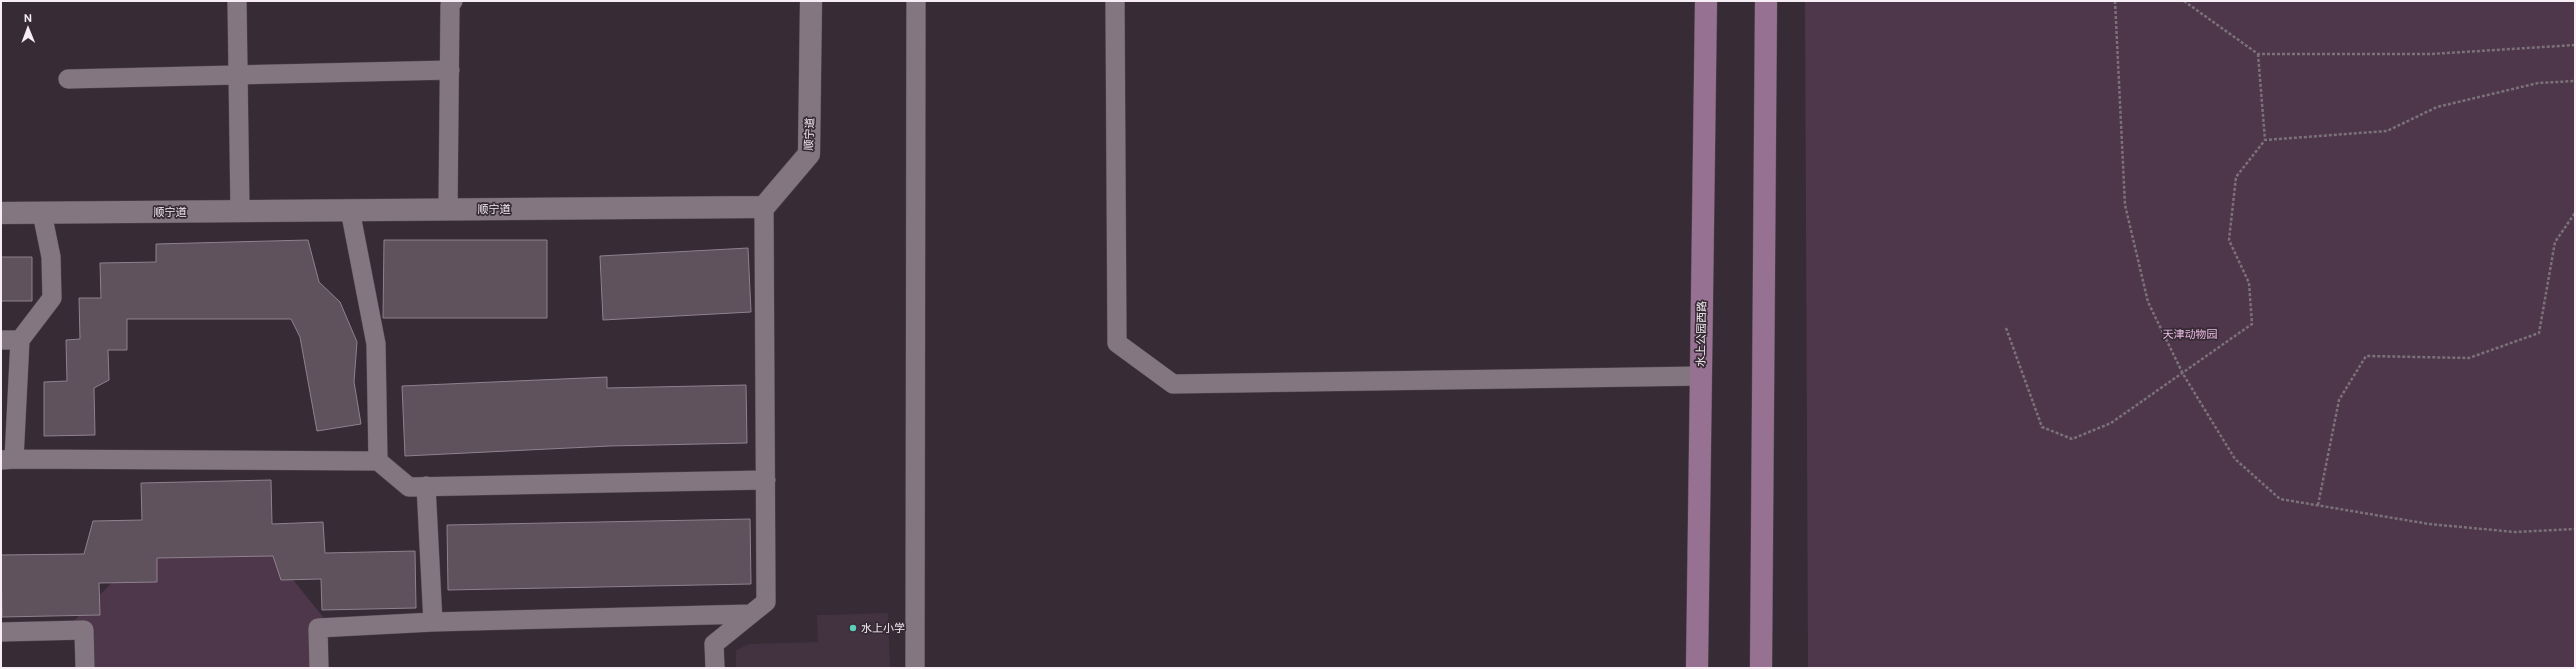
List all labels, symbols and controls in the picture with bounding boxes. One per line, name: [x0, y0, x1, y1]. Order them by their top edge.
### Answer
north arrow: [8, 8, 48, 48]
text: N: [24, 11, 32, 25]
street label: 顺宁道: [801, 117, 817, 151]
street label: 顺宁道: [478, 202, 511, 216]
street label: 顺宁道: [154, 205, 187, 219]
street label: 水上公园西路: [1693, 301, 1709, 367]
park label: 天津动物园: [2163, 327, 2218, 341]
place label: 水上小学: [861, 621, 905, 635]
marker: 水上小学: [848, 623, 858, 633]

